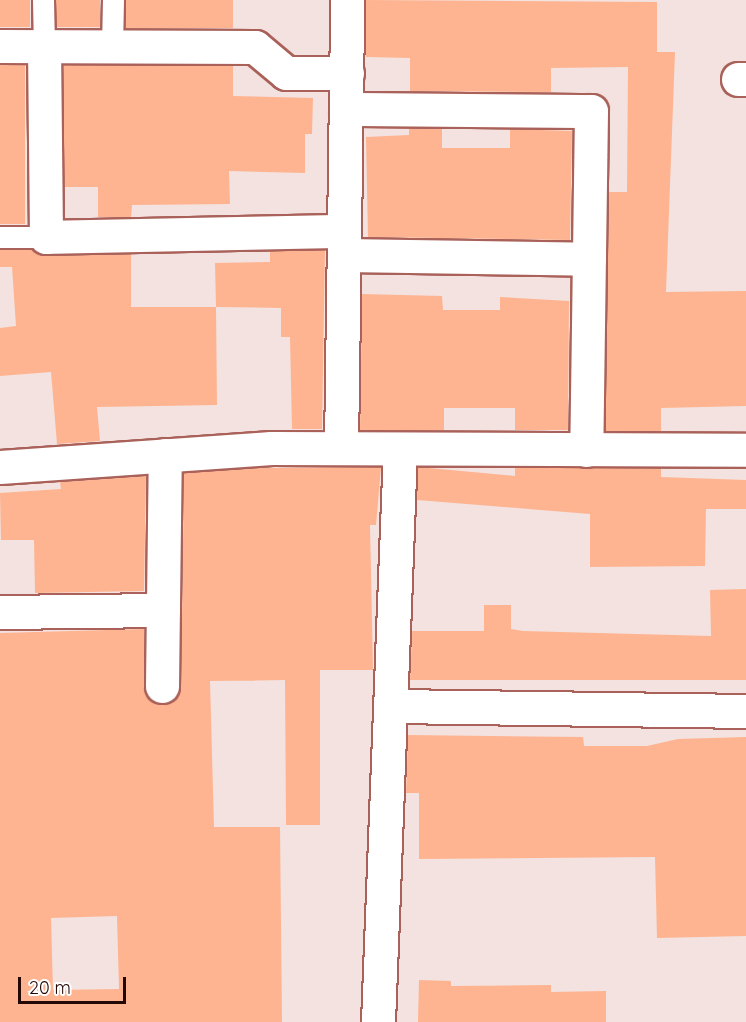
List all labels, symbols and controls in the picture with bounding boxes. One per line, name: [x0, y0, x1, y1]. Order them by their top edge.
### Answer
scale bar: [21, 965, 129, 1003]
text: 20 m: [29, 976, 71, 999]

